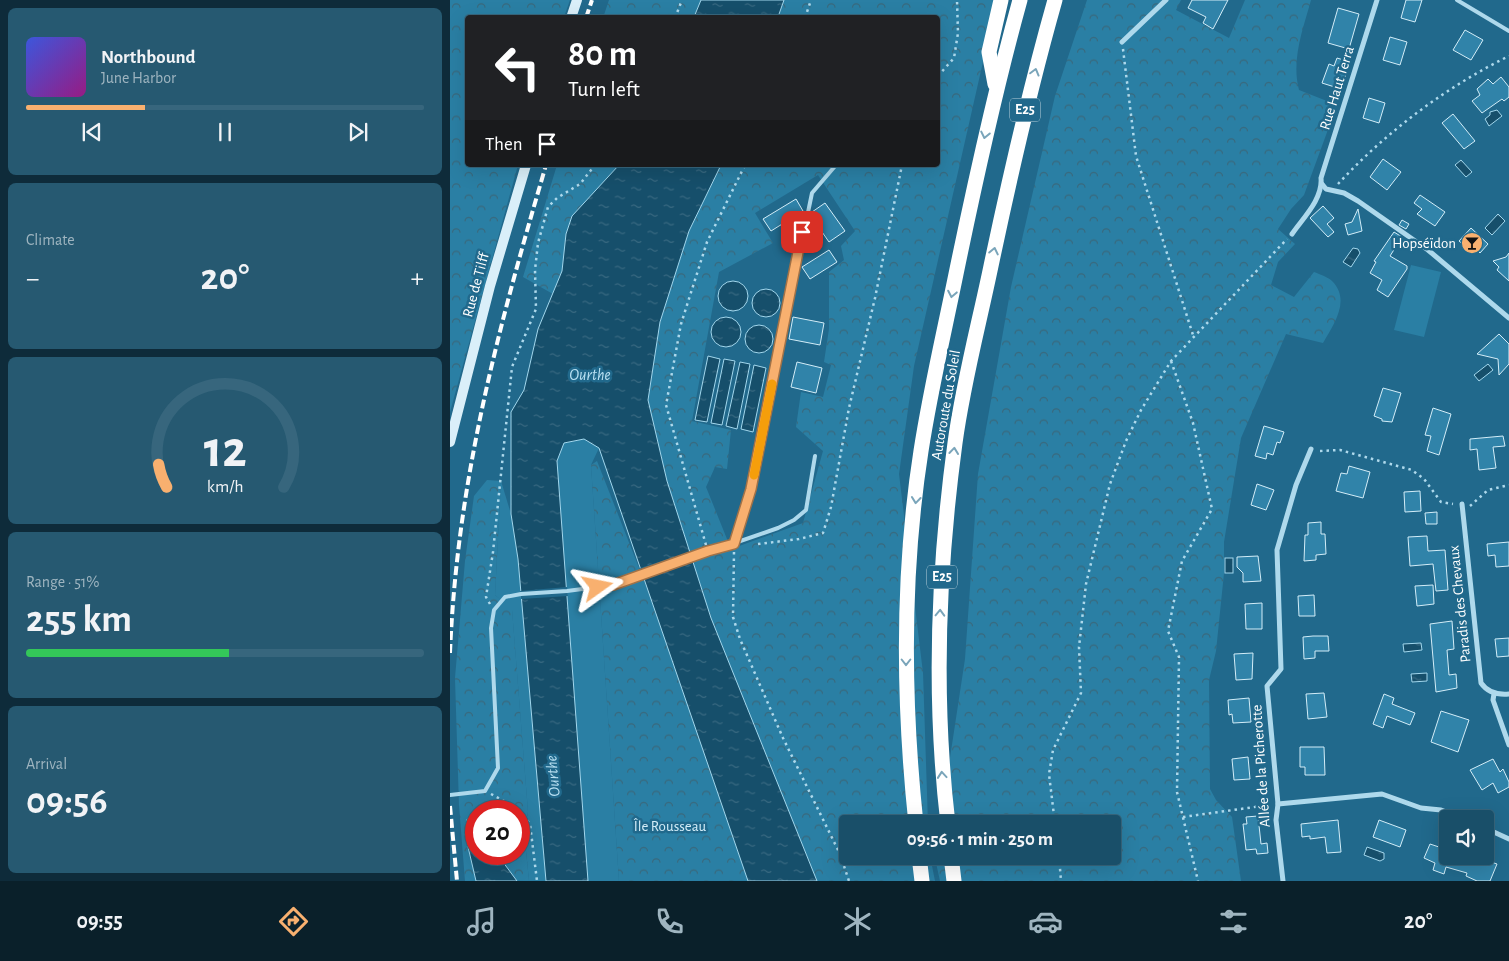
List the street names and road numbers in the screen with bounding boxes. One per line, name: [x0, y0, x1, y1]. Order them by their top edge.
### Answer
street label: Rue Haut Terra: [1317, 44, 1357, 132]
road number: E25: [1010, 98, 1040, 122]
street label: Rue de Tilff: [460, 250, 492, 319]
street label: Autoroute du Soleil: [929, 349, 963, 461]
street label: Paradis des Chevaux: [1446, 544, 1474, 663]
road number: E25: [927, 566, 957, 588]
street label: Allée de la Picherotte: [1249, 704, 1273, 828]

